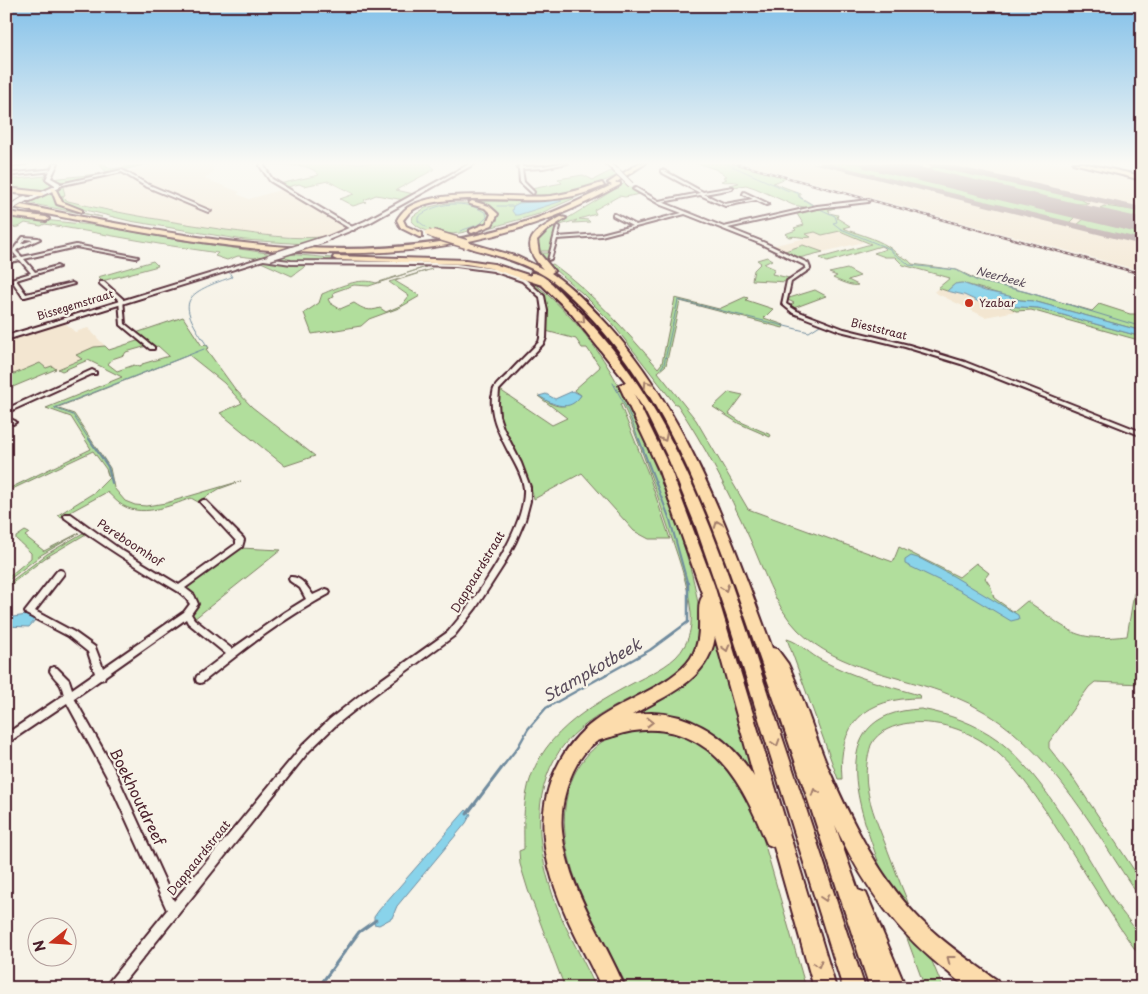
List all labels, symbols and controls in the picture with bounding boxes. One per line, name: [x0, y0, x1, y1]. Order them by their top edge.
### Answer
water label: Neerbeek: [975, 262, 1029, 292]
street label: Bissegemstraat: [34, 285, 116, 324]
place label: Yzabar: [979, 294, 1016, 311]
marker: Yzabar: [963, 297, 975, 309]
street label: Bieststraat: [849, 313, 910, 344]
one-way arrow: [576, 314, 585, 323]
one-way arrow: [643, 380, 653, 389]
one-way arrow: [658, 433, 668, 442]
street label: Pereboomhof: [94, 514, 168, 571]
one-way arrow: [713, 521, 723, 529]
street label: Dappaardstraat: [446, 527, 509, 616]
one-way arrow: [719, 584, 729, 592]
water label: Stampkotbeek: [538, 630, 647, 707]
one-way arrow: [721, 644, 731, 652]
one-way arrow: [647, 717, 655, 727]
one-way arrow: [770, 738, 780, 746]
street label: Boekhoutdreef: [105, 744, 172, 850]
one-way arrow: [811, 789, 821, 797]
street label: Dappaardstraat: [162, 816, 234, 899]
one-way arrow: [819, 893, 829, 901]
north arrow: [28, 916, 78, 966]
text: N: [27, 938, 51, 954]
one-way arrow: [946, 955, 955, 964]
one-way arrow: [813, 959, 823, 967]

